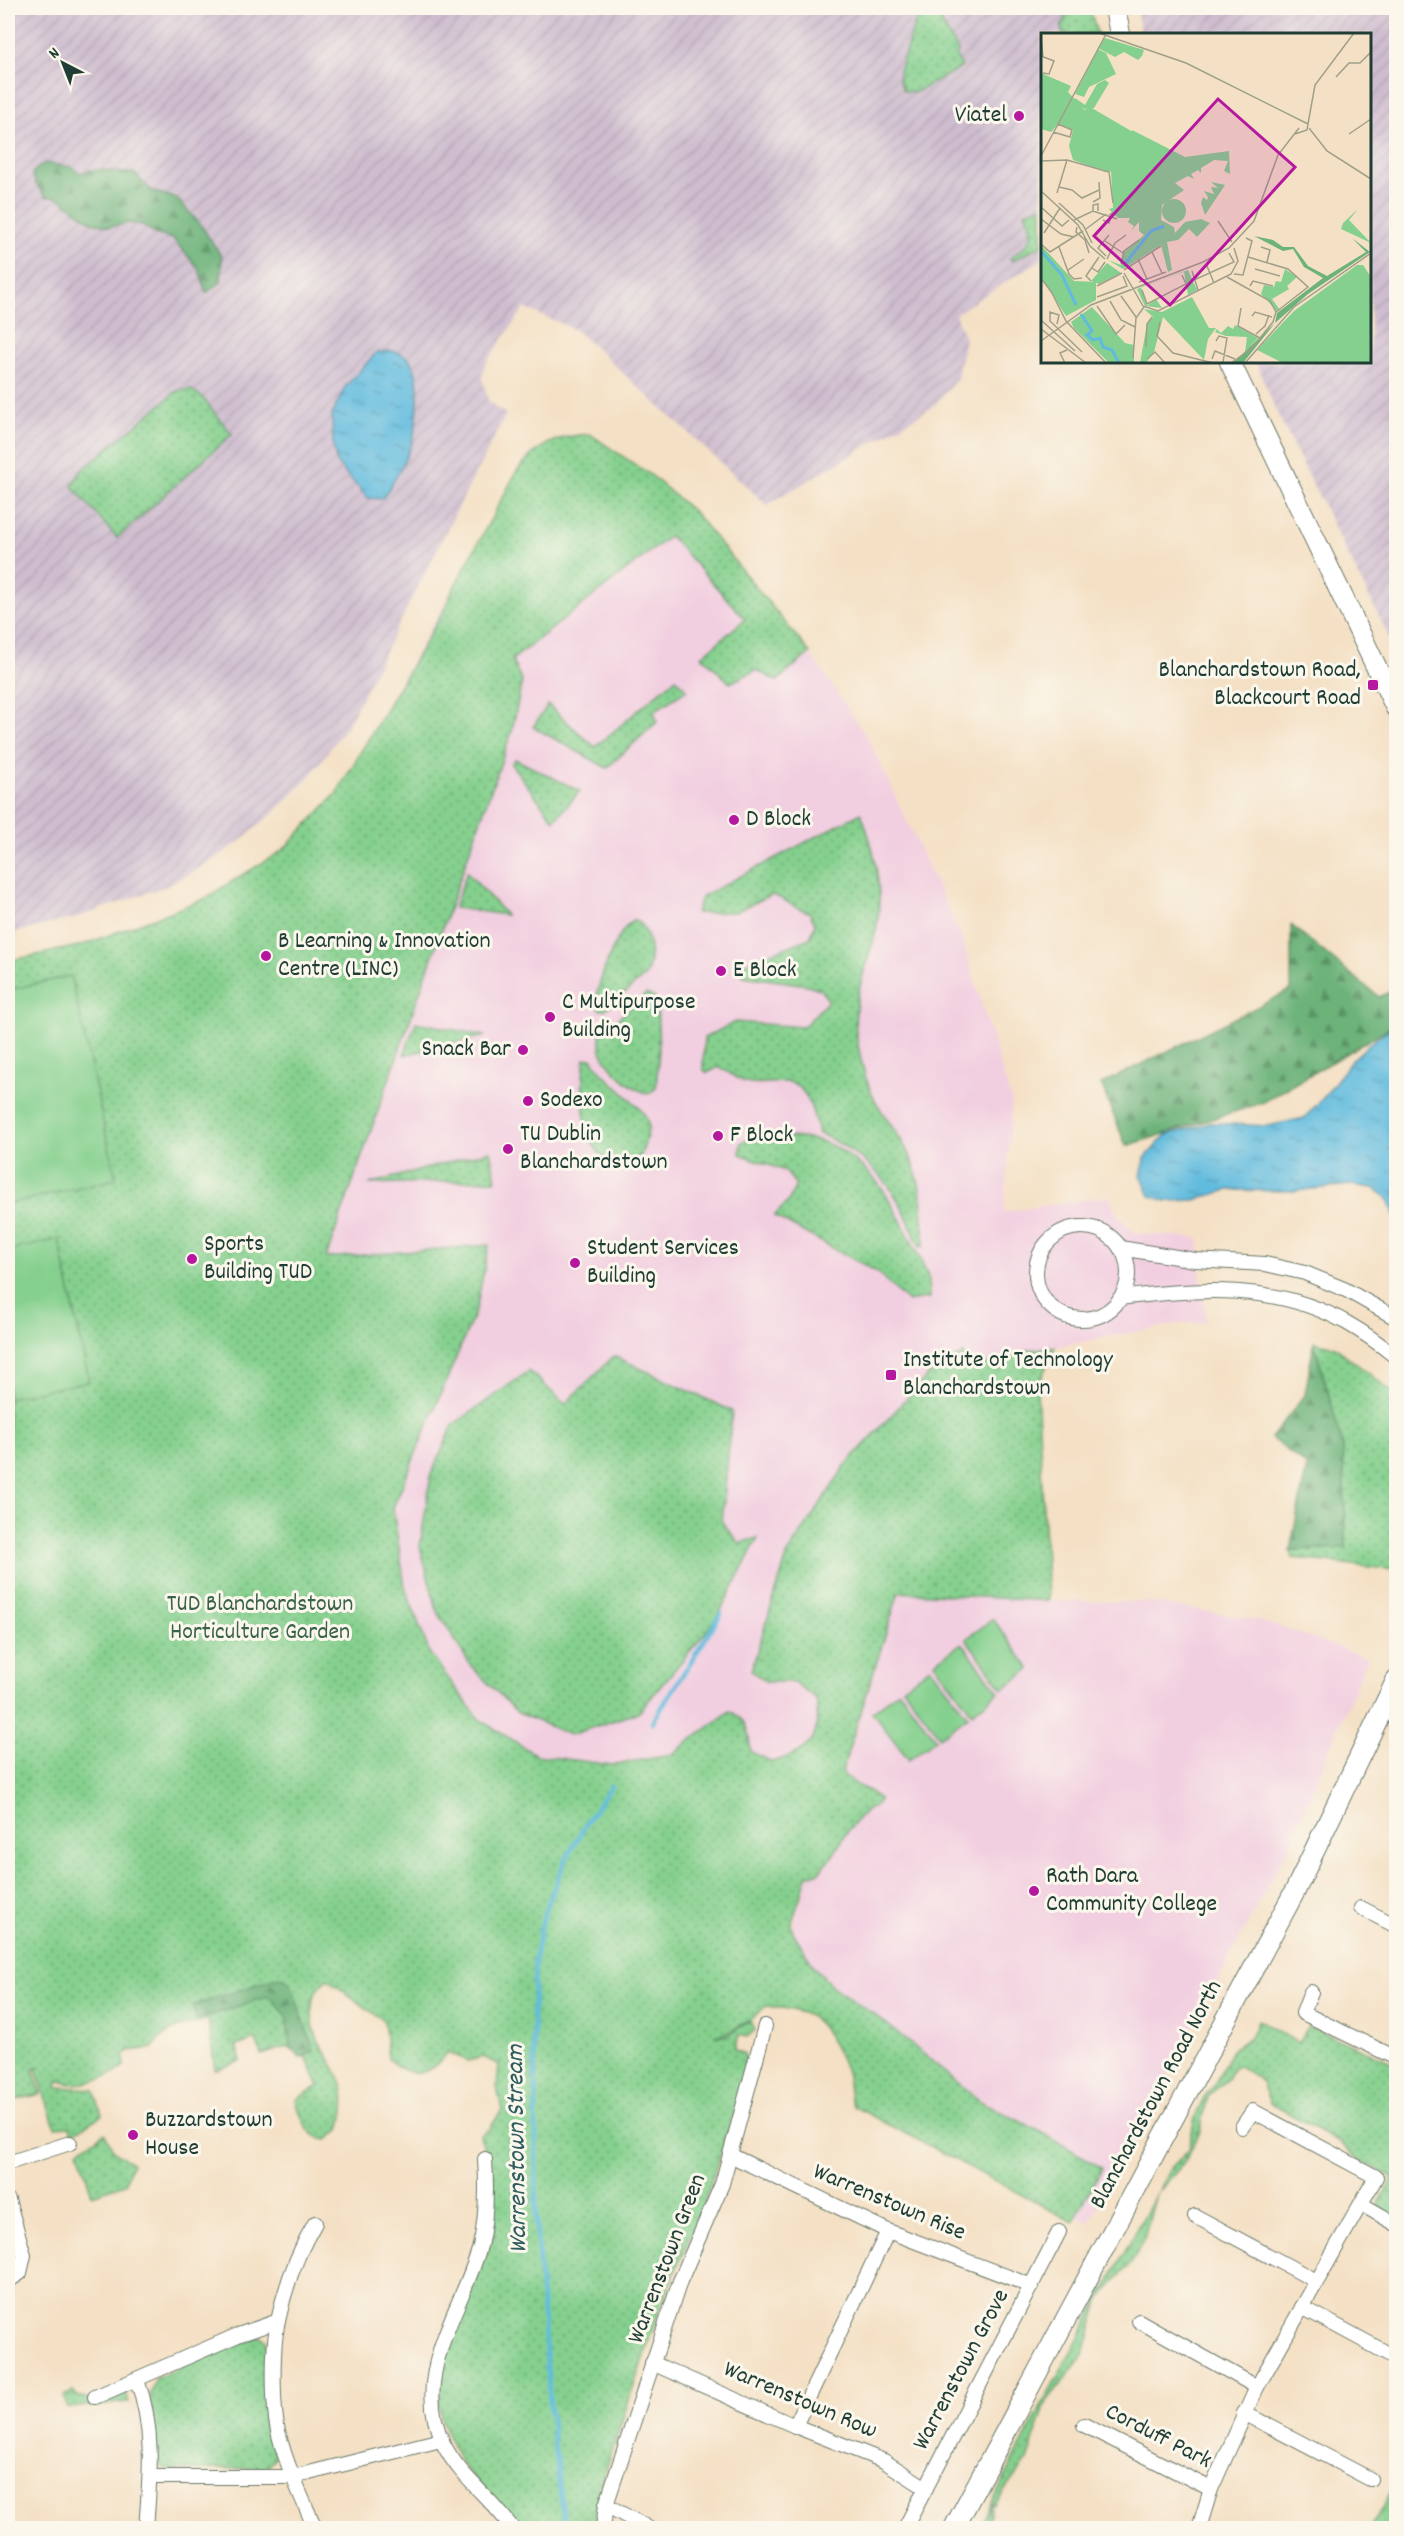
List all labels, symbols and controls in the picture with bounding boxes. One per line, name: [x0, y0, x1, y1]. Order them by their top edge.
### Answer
north arrow: [33, 33, 93, 93]
inset map: [1041, 33, 1371, 363]
text: N: [44, 42, 65, 65]
place label: Viatel: [955, 99, 1007, 133]
marker: Viatel: [1012, 109, 1026, 123]
place label: Blanchardstown Road, Blackcourt Road: [1158, 654, 1361, 716]
marker: Blanchardstown Road, Blackcourt Road: [1366, 678, 1380, 692]
place label: D Block: [746, 803, 811, 837]
marker: D Block: [727, 813, 741, 827]
place label: B Learning & Innovation Centre (LINC): [278, 925, 491, 987]
marker: B Learning & Innovation Centre (LINC): [259, 949, 273, 963]
place label: E Block: [733, 954, 797, 988]
marker: E Block: [714, 964, 728, 978]
place label: C Multipurpose Building: [562, 986, 695, 1048]
marker: C Multipurpose Building: [543, 1010, 557, 1024]
place label: Snack Bar: [422, 1033, 511, 1067]
marker: Snack Bar: [516, 1043, 530, 1057]
place label: Sodexo: [540, 1084, 603, 1118]
marker: Sodexo: [521, 1094, 535, 1108]
place label: TU Dublin Blanchardstown: [520, 1118, 668, 1180]
place label: F Block: [730, 1119, 793, 1153]
marker: F Block: [711, 1129, 725, 1143]
marker: TU Dublin Blanchardstown: [501, 1142, 515, 1156]
place label: Sports Building TUD: [204, 1228, 312, 1290]
place label: Student Services Building: [587, 1232, 739, 1294]
marker: Sports Building TUD: [185, 1252, 199, 1266]
marker: Student Services Building: [568, 1256, 582, 1270]
place label: Institute of Technology Blanchardstown: [903, 1344, 1114, 1406]
marker: Institute of Technology Blanchardstown: [884, 1368, 898, 1382]
park label: TUD Blanchardstown Horticulture Garden: [167, 1588, 353, 1650]
place label: Rath Dara Community College: [1046, 1860, 1217, 1922]
marker: Rath Dara Community College: [1027, 1884, 1041, 1898]
street label: Blanchardstown Road North: [1082, 1975, 1232, 2215]
water label: Warrenstown Stream: [498, 2043, 538, 2254]
place label: Buzzardstown House: [145, 2104, 273, 2166]
marker: Buzzardstown House: [126, 2128, 140, 2142]
street label: Warrenstown Rise: [807, 2156, 971, 2250]
street label: Warrenstown Green: [620, 2169, 716, 2349]
street label: Warrenstown Grove: [905, 2283, 1019, 2457]
street label: Warrenstown Row: [718, 2353, 882, 2449]
street label: Corduff Park: [1099, 2396, 1217, 2478]

